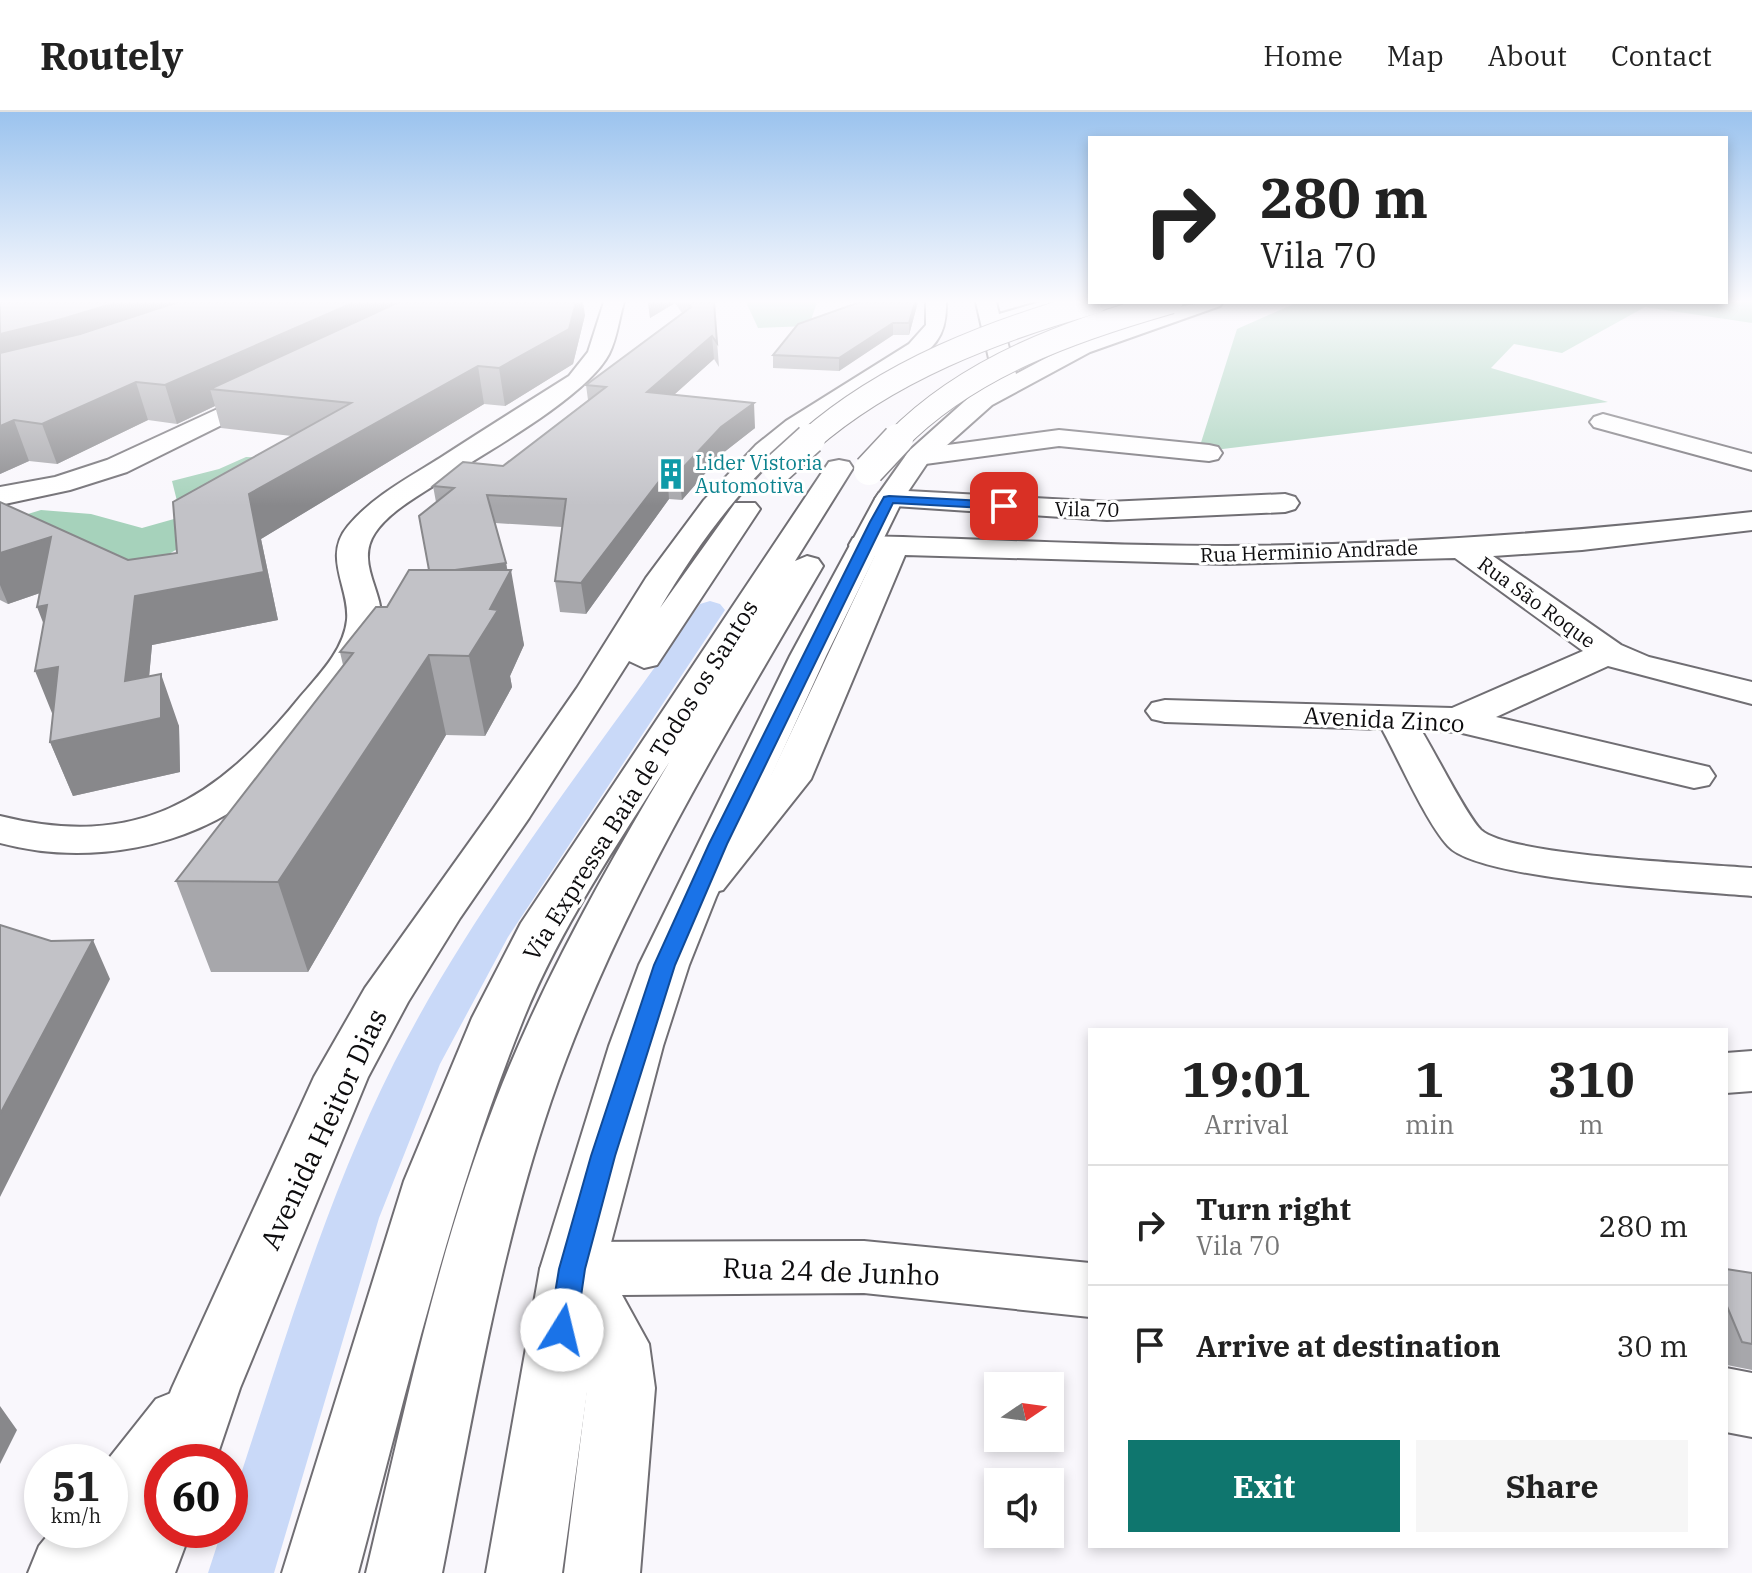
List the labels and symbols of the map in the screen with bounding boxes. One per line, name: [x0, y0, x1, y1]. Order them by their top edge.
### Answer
place label: Lider Vistoria Automotiva: [695, 449, 823, 499]
building icon: Lider Vistoria Automotiva: [654, 457, 688, 491]
pin: [970, 472, 1038, 540]
street label: Vila 70: [1054, 495, 1120, 523]
street label: Rua Herminio Andrade: [1199, 534, 1419, 568]
street label: Rua São Roque: [1473, 550, 1601, 654]
street label: Via Expressa Baía de Todos os Santos: [515, 593, 765, 967]
street label: Avenida Zinco: [1303, 699, 1465, 739]
street label: Avenida Heitor Dias: [251, 1003, 395, 1255]
street label: Rua 24 de Junho: [722, 1249, 940, 1293]
position arrow: [520, 1288, 604, 1372]
north arrow: [984, 1372, 1064, 1452]
speed limit sign: 60: [144, 1444, 248, 1548]

